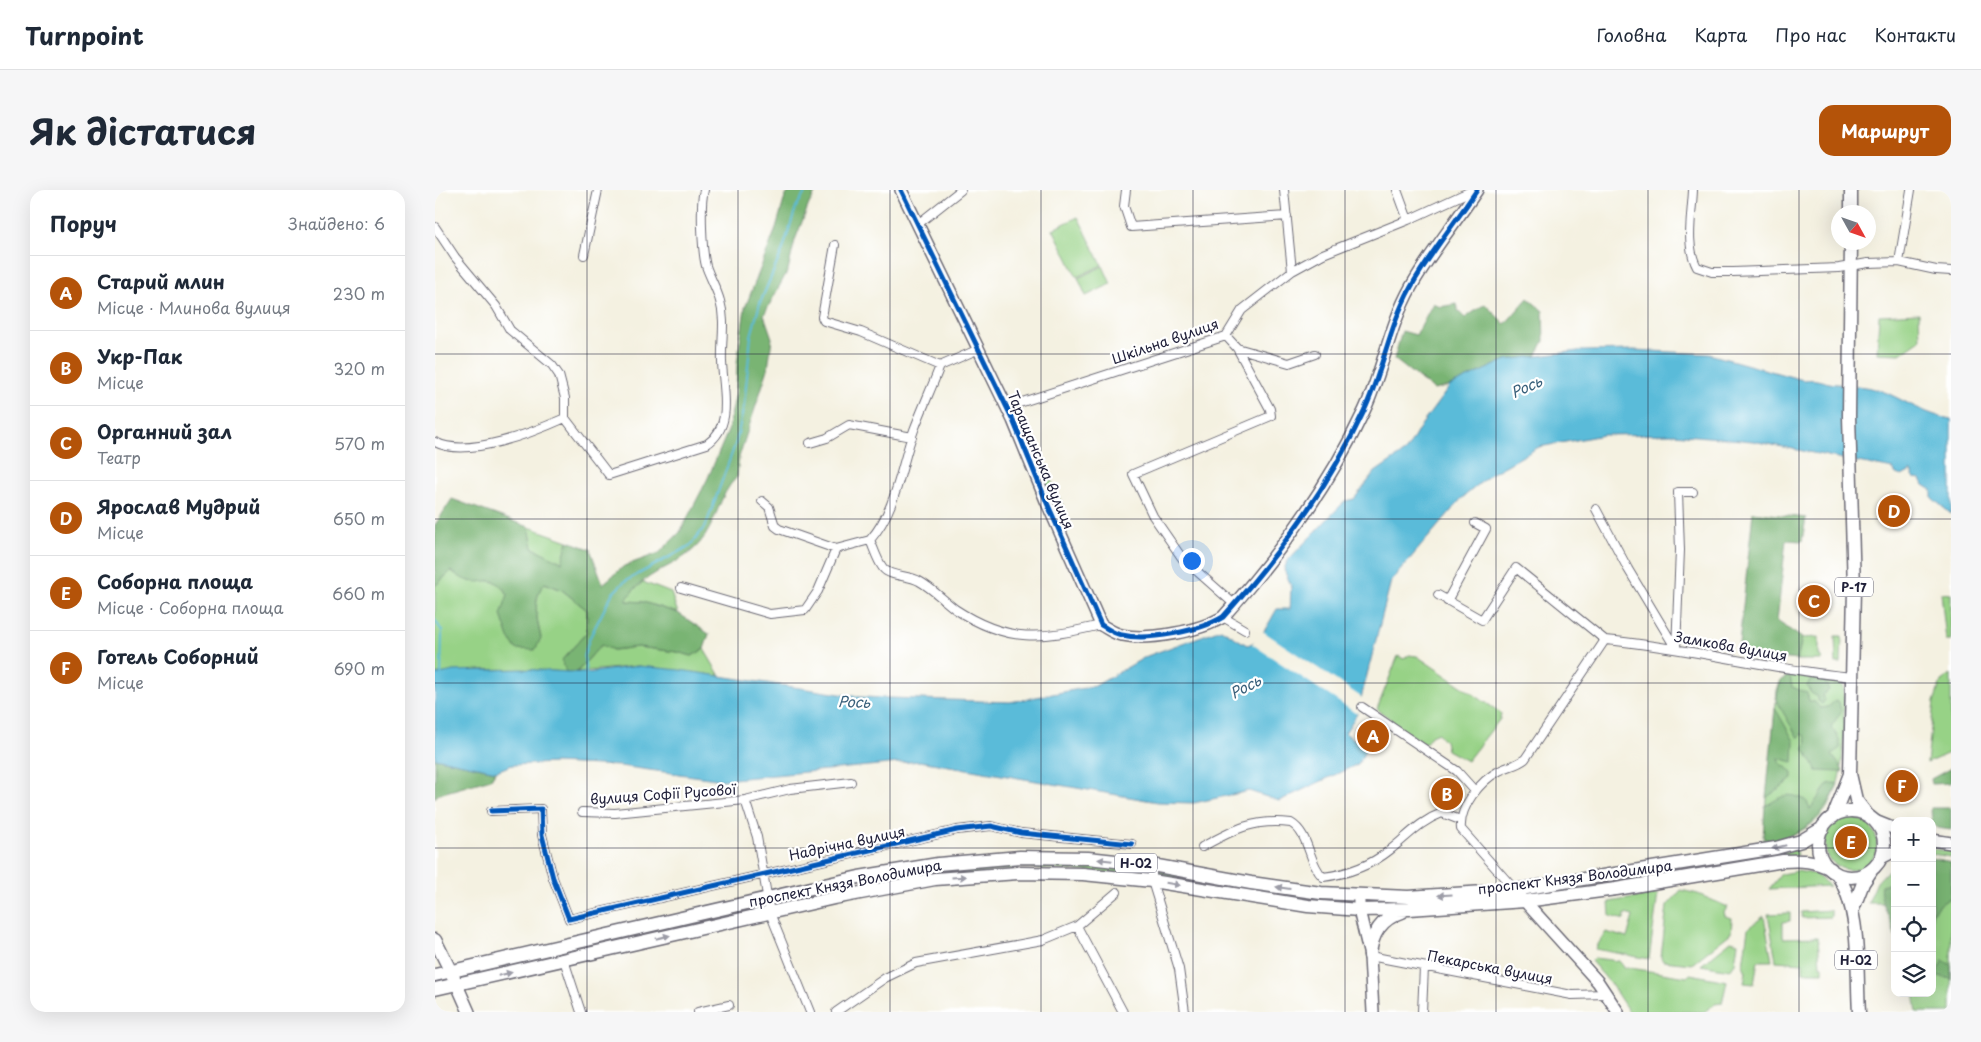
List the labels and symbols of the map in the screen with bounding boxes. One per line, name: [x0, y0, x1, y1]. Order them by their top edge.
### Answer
north arrow: [1831, 205, 1876, 250]
street label: Шкільна вулиця: [1109, 313, 1221, 369]
water label: Рось: [1507, 368, 1547, 403]
street label: Таращанська вулиця: [1002, 387, 1080, 533]
pin: D: [1878, 492, 1910, 530]
your location: [1179, 548, 1205, 574]
road number: Р-17: [1835, 578, 1873, 597]
pin: C: [1798, 582, 1830, 620]
street label: Замкова вулиця: [1672, 626, 1789, 666]
water label: Рось: [1225, 668, 1266, 704]
water label: Рось: [837, 689, 872, 713]
pin: A: [1357, 717, 1389, 755]
pin: F: [1886, 767, 1918, 805]
pin: B: [1431, 775, 1463, 813]
street label: вулиця Софії Русової: [589, 778, 738, 810]
street label: Надрічна вулиця: [787, 820, 907, 866]
pin: E: [1835, 823, 1867, 861]
one-way arrow: [1771, 843, 1786, 851]
street label: проспект Князя Володимира: [747, 854, 943, 912]
road number: Н-02: [1115, 854, 1157, 872]
street label: проспект Князя Володимира: [1477, 855, 1674, 899]
one-way arrow: [1097, 856, 1113, 864]
one-way arrow: [951, 873, 967, 881]
one-way arrow: [1166, 881, 1182, 889]
one-way arrow: [1275, 884, 1291, 892]
one-way arrow: [1437, 891, 1453, 899]
one-way arrow: [655, 933, 670, 941]
street label: Пекарська вулиця: [1426, 945, 1554, 989]
road number: Н-02: [1835, 950, 1877, 970]
one-way arrow: [497, 970, 512, 978]

